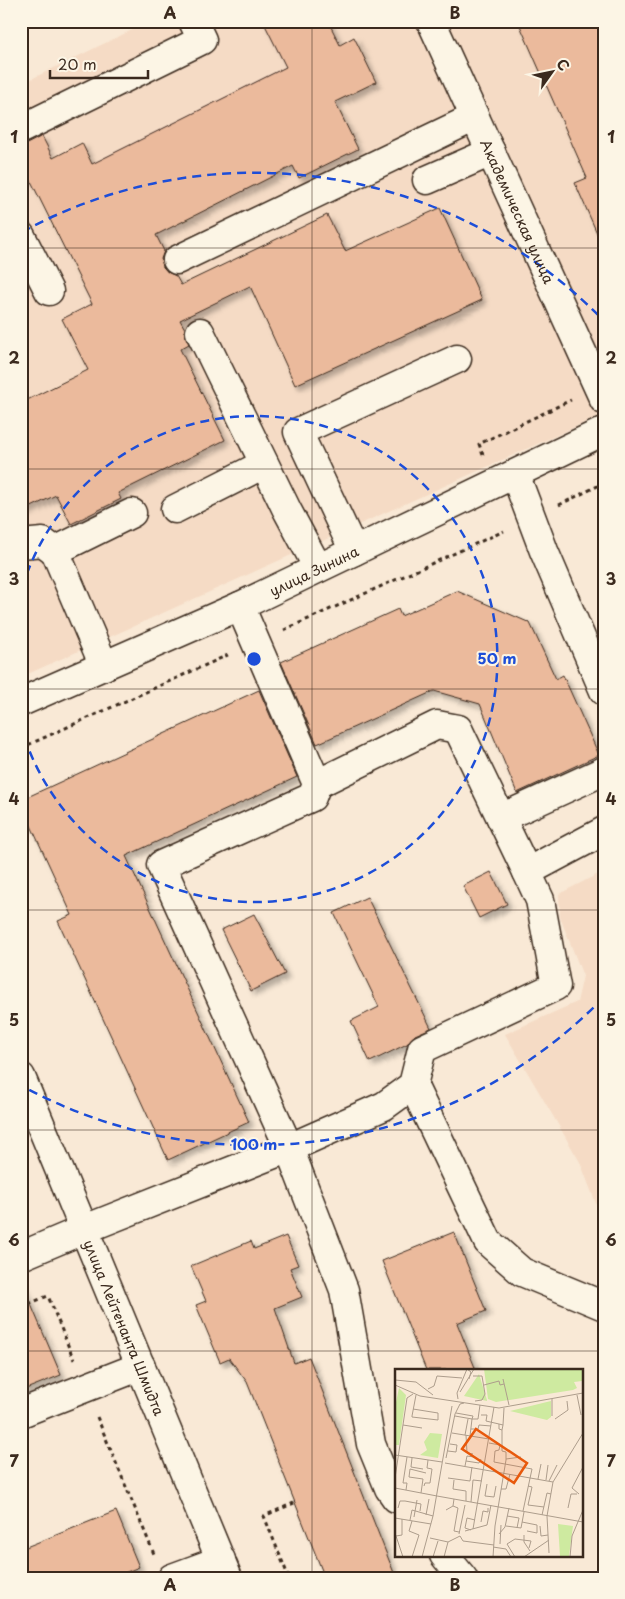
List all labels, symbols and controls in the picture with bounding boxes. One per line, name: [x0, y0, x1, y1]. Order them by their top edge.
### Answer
text: A: [164, 0, 177, 24]
text: B: [450, 0, 461, 24]
scale bar: [50, 48, 148, 80]
north arrow: [528, 48, 578, 98]
text: 20 m: [58, 52, 97, 75]
text: С: [552, 55, 575, 75]
text: 1: [10, 124, 18, 148]
text: 1: [607, 124, 615, 148]
street label: Академическая улица: [476, 135, 560, 287]
text: 2: [8, 345, 20, 369]
text: 2: [605, 345, 617, 369]
street label: улица Зинина: [266, 540, 362, 601]
text: 3: [9, 566, 19, 590]
text: 3: [606, 566, 616, 590]
text: 50 m: [478, 646, 516, 669]
centre of rings: [245, 650, 263, 668]
text: 4: [9, 786, 20, 810]
text: 4: [606, 786, 617, 810]
text: 5: [9, 1007, 19, 1031]
text: 5: [606, 1007, 616, 1031]
text: 100 m: [231, 1132, 277, 1155]
text: 6: [8, 1227, 20, 1251]
text: 6: [605, 1227, 617, 1251]
street label: улица Лейтенанта Шмидта: [79, 1236, 170, 1419]
inset map: [395, 1369, 582, 1556]
text: 7: [9, 1448, 19, 1472]
text: 7: [606, 1448, 616, 1472]
text: A: [164, 1572, 177, 1596]
text: B: [450, 1572, 461, 1596]

